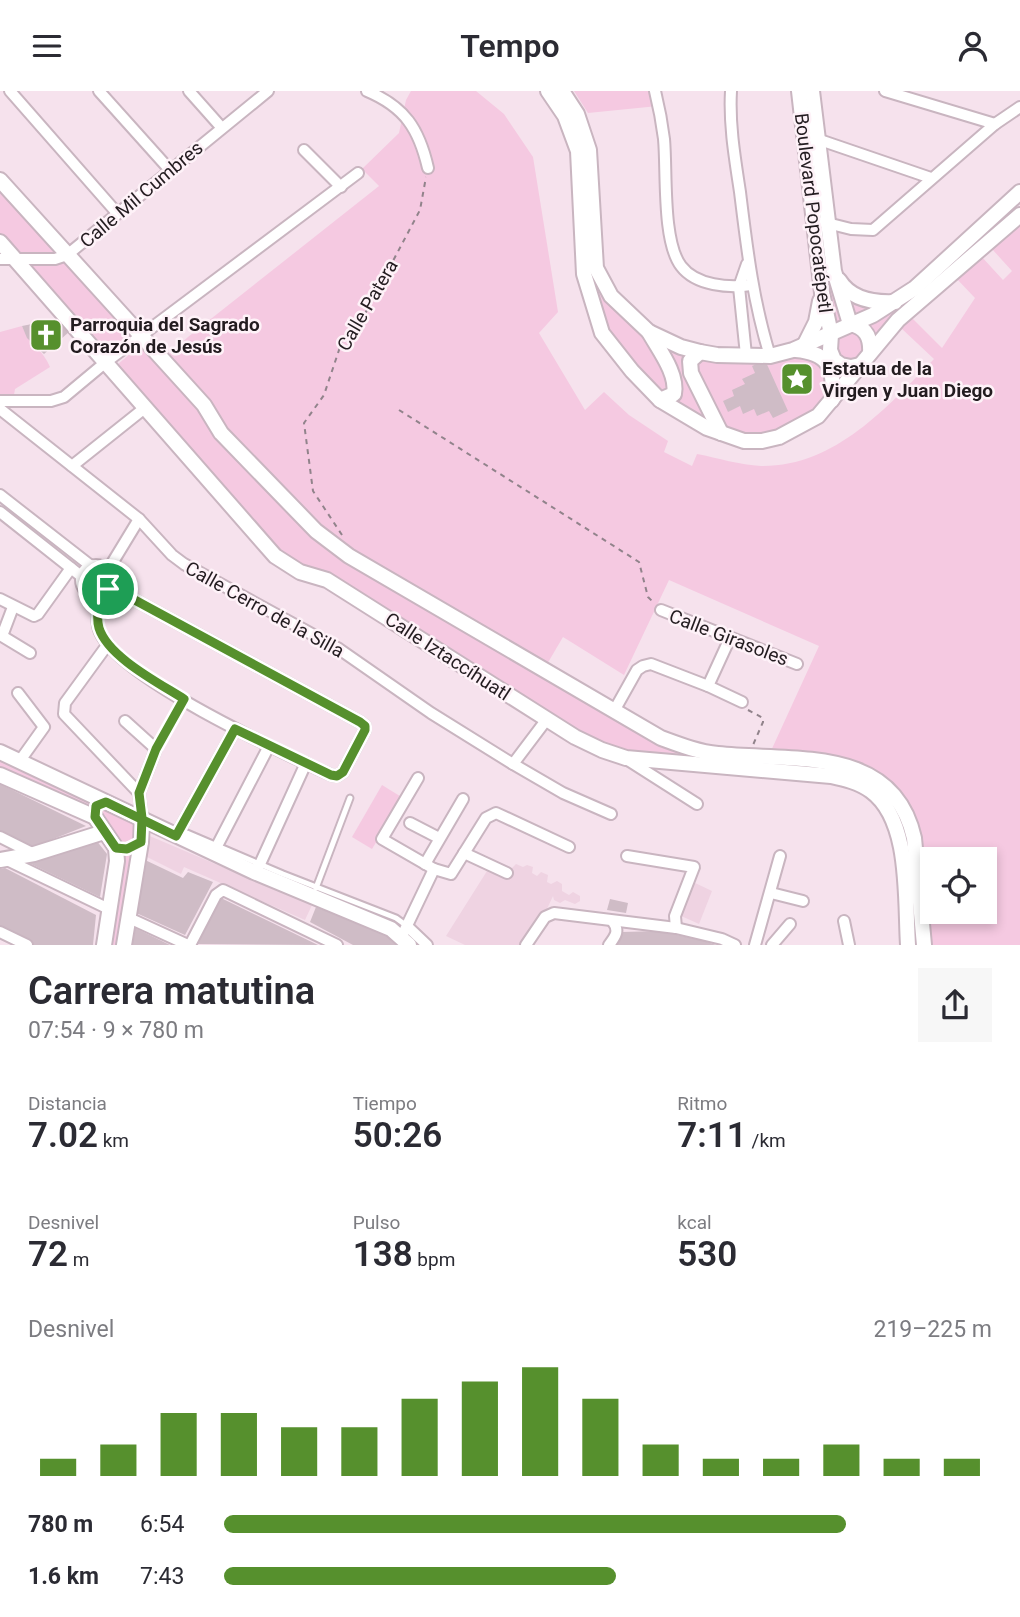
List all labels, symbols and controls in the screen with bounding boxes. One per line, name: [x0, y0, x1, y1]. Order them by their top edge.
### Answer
icon: menu: [28, 27, 66, 65]
text: Tempo: [460, 27, 560, 65]
icon: person: [954, 27, 992, 65]
street label: Boulevard Popocatépetl: [790, 112, 837, 314]
street label: Calle Mil Cumbres: [75, 136, 208, 253]
street label: Calle Patera: [332, 255, 403, 355]
place label: Parroquia del Sagrado Corazón de Jesús: [70, 313, 260, 358]
church icon: Parroquia del Sagrado Corazón de Jesús: [27, 316, 65, 354]
place label: Estatua de la Virgen y Juan Diego: [822, 357, 993, 402]
place icon: Estatua de la Virgen y Juan Diego: [778, 360, 816, 398]
street label: Calle Cerro de la Silla: [181, 556, 348, 663]
pin: [78, 559, 138, 619]
icon: arrive: [89, 570, 127, 608]
street label: Calle Girasoles: [666, 604, 792, 671]
street label: Calle Iztaccíhuatl: [381, 607, 515, 705]
map controls: [920, 847, 997, 924]
button: locate: [920, 847, 997, 924]
button: share: [918, 968, 992, 1042]
text: Carrera matutina: [28, 969, 315, 1013]
text: 07:54 · 9 × 780 m: [28, 1017, 204, 1044]
text: Distancia: [28, 1092, 107, 1115]
text: Tiempo: [353, 1092, 417, 1115]
text: Ritmo: [677, 1092, 727, 1115]
text: 7.02: [28, 1115, 98, 1156]
text: 50:26: [353, 1115, 442, 1156]
text: 7:11: [677, 1115, 747, 1156]
text: km: [98, 1129, 129, 1152]
text: /km: [747, 1129, 786, 1152]
text: Desnivel: [28, 1211, 99, 1234]
text: Pulso: [353, 1211, 400, 1234]
text: kcal: [677, 1211, 712, 1234]
text: 72: [28, 1234, 68, 1275]
text: 138: [353, 1234, 413, 1275]
text: 530: [677, 1234, 737, 1275]
text: m: [68, 1248, 89, 1271]
text: bpm: [413, 1248, 455, 1271]
text: Desnivel: [28, 1316, 114, 1343]
text: 219–225 m: [873, 1316, 992, 1343]
text: 780 m: [28, 1511, 93, 1538]
text: 6:54: [140, 1511, 184, 1538]
text: 1.6 km: [28, 1563, 99, 1590]
text: 7:43: [140, 1563, 184, 1590]

